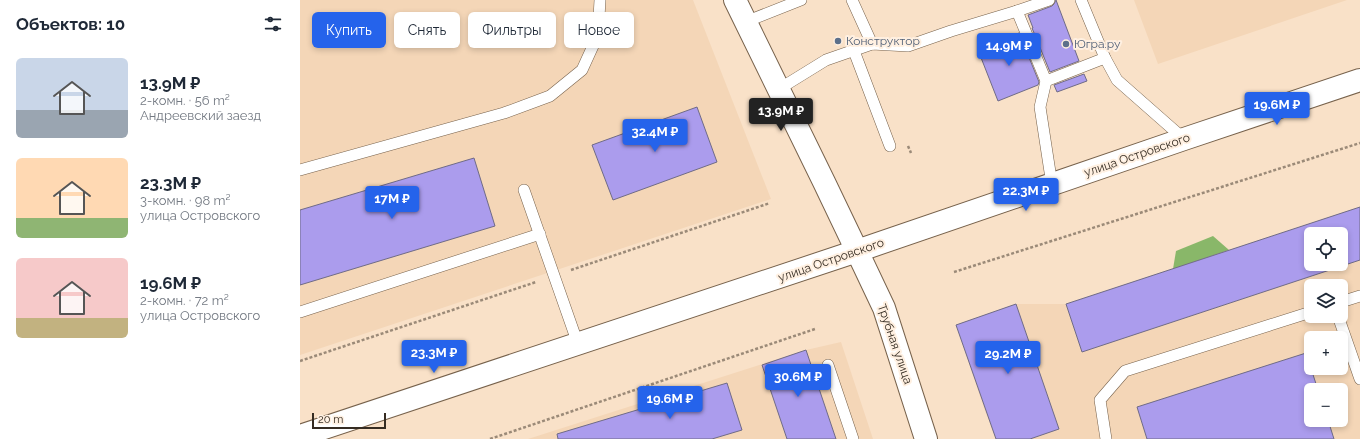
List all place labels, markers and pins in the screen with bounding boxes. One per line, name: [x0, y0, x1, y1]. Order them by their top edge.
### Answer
pin: 14.9M ₽: [972, 33, 1046, 67]
place label: Конструктор: [846, 34, 920, 48]
marker: Конструктор: [833, 36, 843, 46]
place label: Югра.ру: [1074, 37, 1121, 51]
marker: Югра.ру: [1061, 39, 1071, 49]
pin: 19.6M ₽: [1240, 92, 1314, 126]
pin: 13.9M ₽: [744, 98, 818, 132]
pin: 32.4M ₽: [618, 119, 692, 153]
pin: 22.3M ₽: [989, 178, 1063, 212]
pin: 17M ₽: [364, 186, 420, 220]
pin: 23.3M ₽: [397, 340, 471, 374]
pin: 29.2M ₽: [971, 341, 1045, 375]
pin: 30.6M ₽: [761, 364, 835, 398]
pin: 19.6M ₽: [633, 386, 707, 420]

